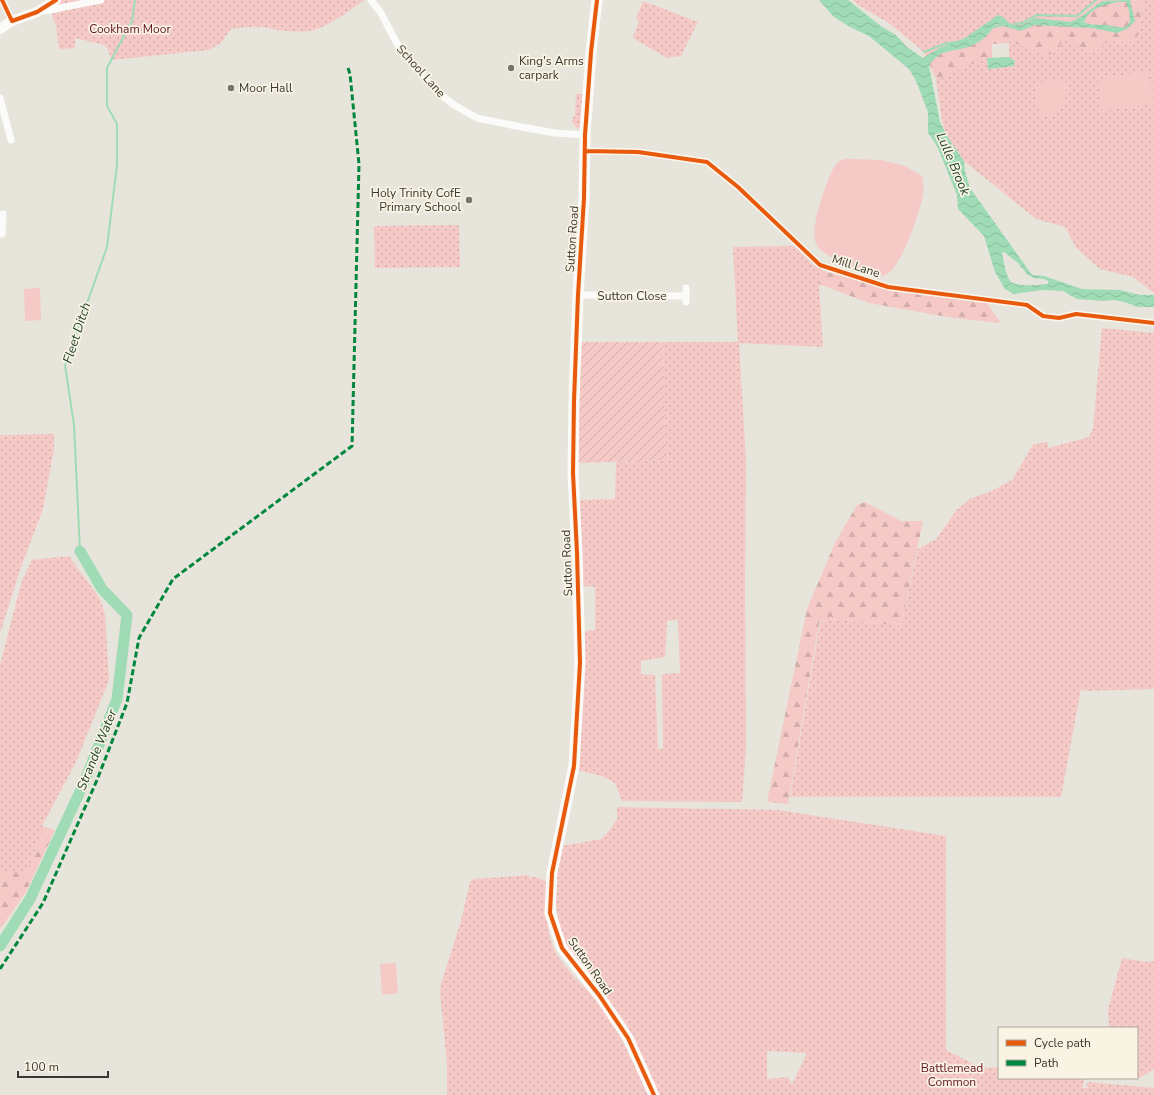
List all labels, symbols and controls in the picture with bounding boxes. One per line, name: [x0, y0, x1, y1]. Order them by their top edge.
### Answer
park label: Cookham Moor: [89, 21, 171, 37]
street label: School Lane: [393, 41, 449, 101]
place label: King's Arms carpark: [519, 53, 584, 83]
marker: King's Arms carpark: [506, 63, 516, 73]
place label: Moor Hall: [239, 80, 293, 96]
marker: Moor Hall: [226, 83, 236, 93]
water label: Lulle Brook: [932, 130, 974, 199]
place label: Holy Trinity CofE Primary School: [371, 185, 461, 215]
marker: Holy Trinity CofE Primary School: [464, 195, 474, 205]
street label: Sutton Road: [562, 205, 582, 273]
street label: Mill Lane: [830, 251, 882, 281]
street label: Sutton Close: [597, 288, 667, 304]
water label: Fleet Ditch: [59, 300, 95, 366]
street label: Sutton Road: [558, 529, 576, 597]
water label: Strande Water: [73, 707, 122, 793]
street label: Sutton Road: [564, 934, 616, 998]
legend: [998, 1027, 1138, 1079]
text: Cycle path: [1034, 1035, 1091, 1051]
scale bar: [18, 1053, 108, 1079]
text: Path: [1034, 1055, 1059, 1071]
text: 100 m: [24, 1059, 59, 1075]
park label: Battlemead Common: [921, 1060, 983, 1090]

